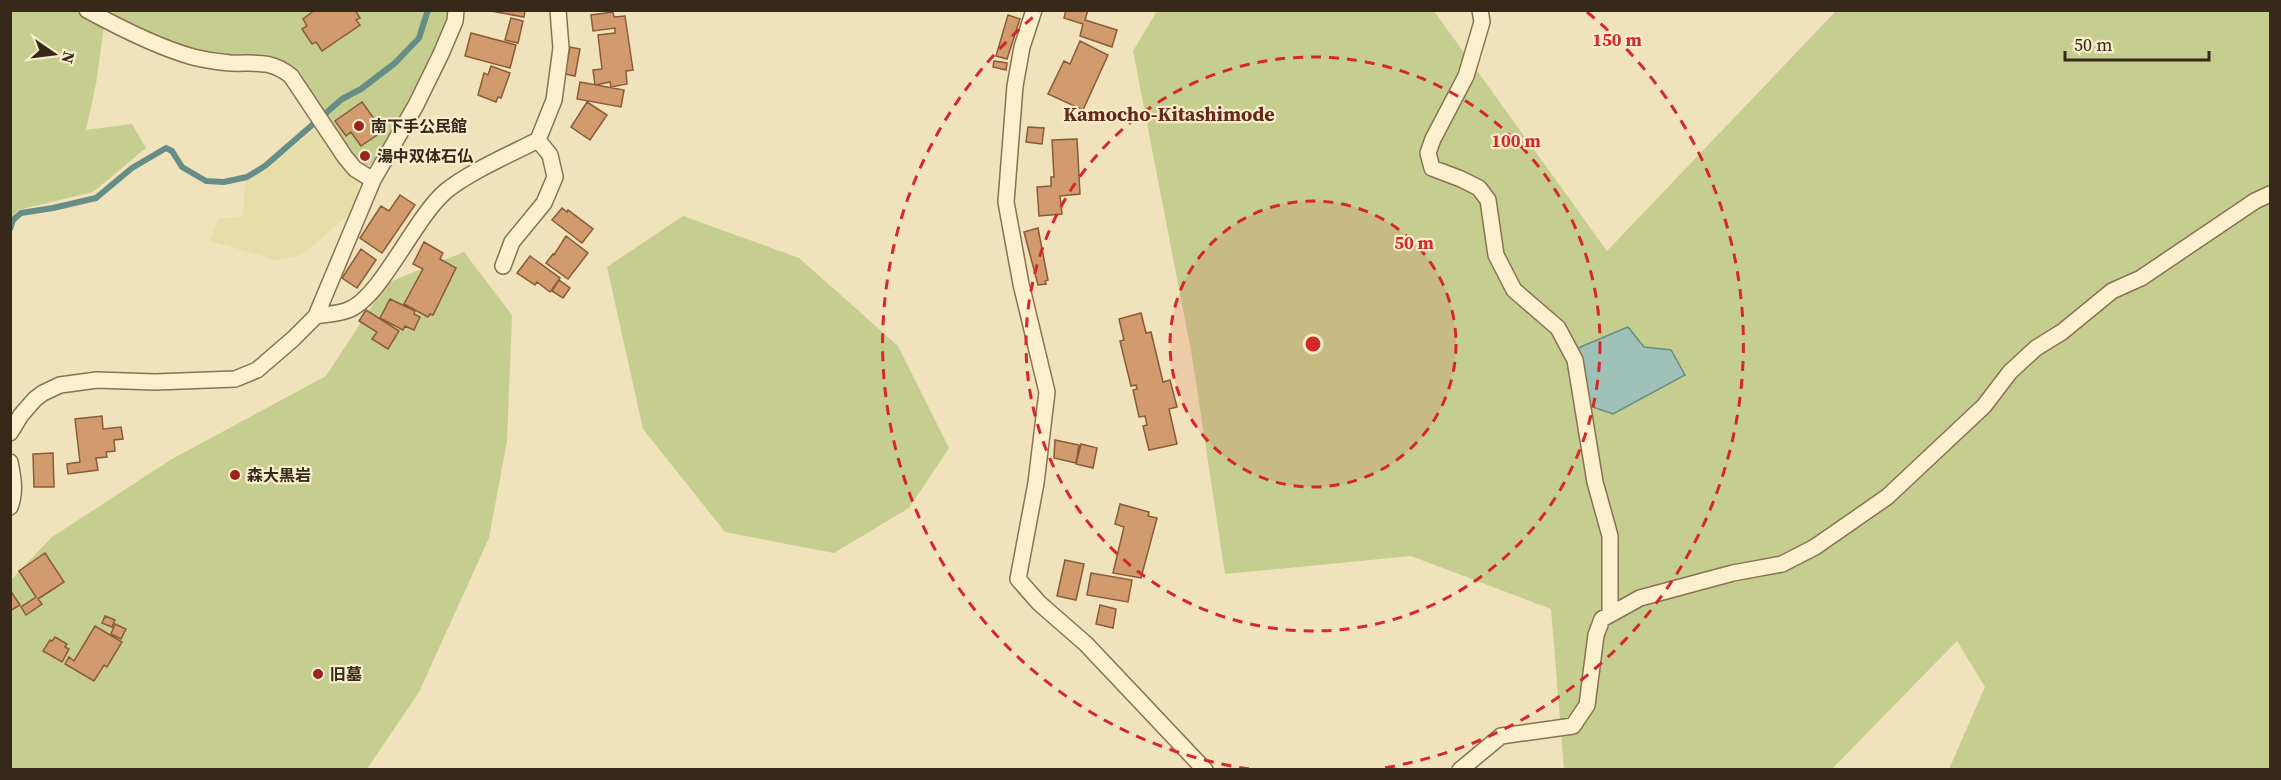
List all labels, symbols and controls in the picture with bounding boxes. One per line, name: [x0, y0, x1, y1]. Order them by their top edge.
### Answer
north arrow: [24, 24, 84, 84]
scale bar: [2065, 24, 2209, 62]
text: 150 m: [1592, 27, 1642, 52]
text: 50 m: [2074, 32, 2112, 57]
text: N: [56, 49, 81, 66]
district label: Kamocho-Kitashimode: [1063, 100, 1275, 128]
place label: 南下手公民館: [371, 115, 467, 137]
marker: 南下手公民館: [352, 119, 366, 133]
text: 100 m: [1491, 128, 1541, 153]
place label: 湯中双体石仏: [377, 145, 473, 167]
marker: 湯中双体石仏: [358, 149, 372, 163]
text: 50 m: [1394, 230, 1434, 255]
centre of rings: [1303, 334, 1323, 354]
place label: 森大黒岩: [247, 464, 311, 486]
marker: 森大黒岩: [228, 468, 242, 482]
place label: 旧墓: [330, 663, 362, 685]
marker: 旧墓: [311, 667, 325, 681]

